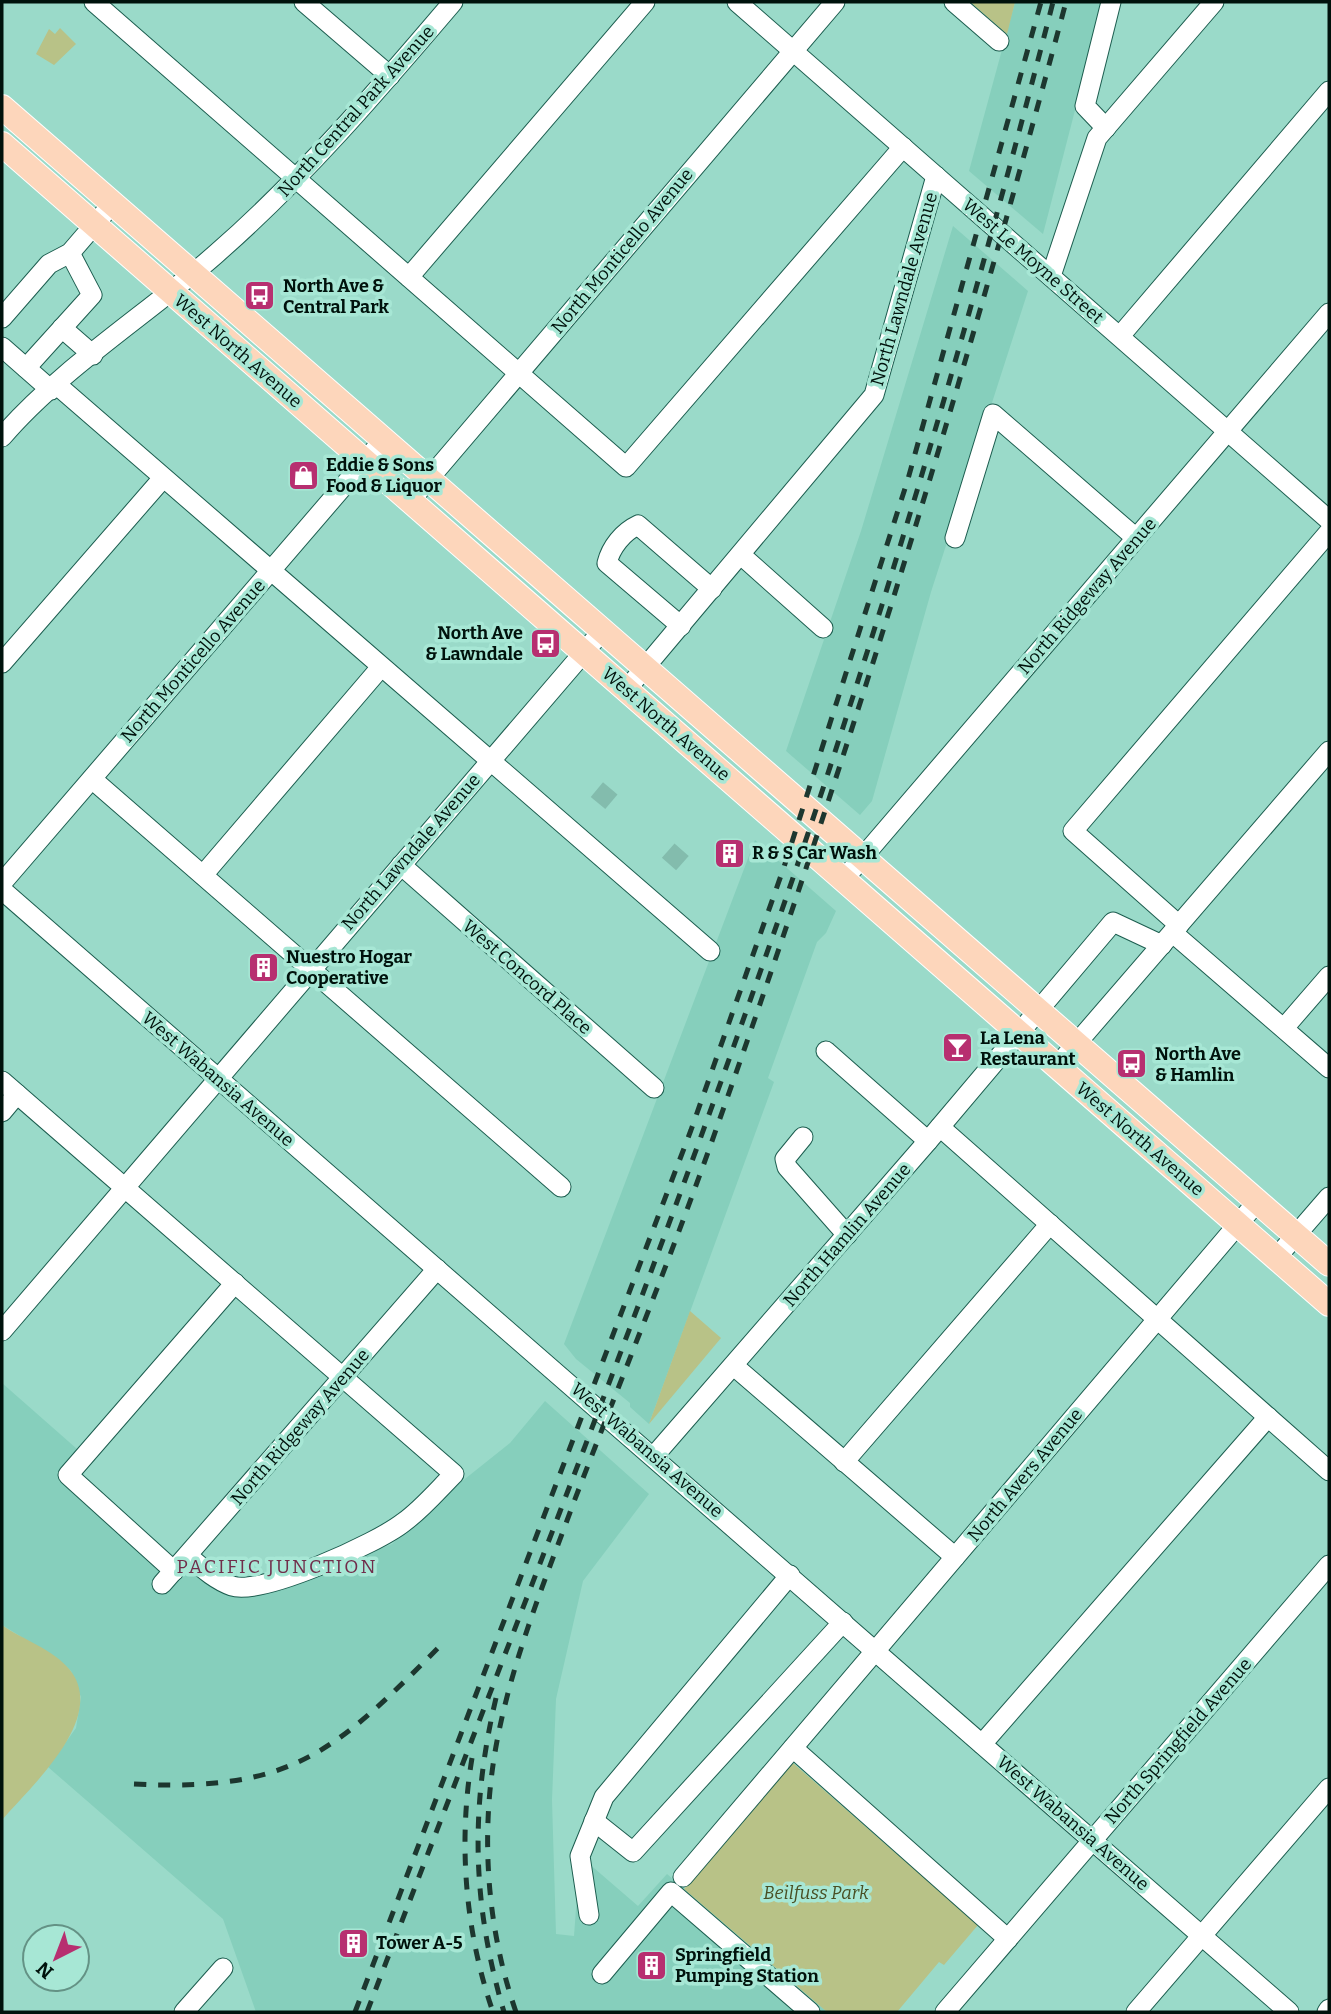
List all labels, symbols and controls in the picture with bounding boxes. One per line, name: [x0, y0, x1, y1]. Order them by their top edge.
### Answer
street label: North Central Park Avenue: [273, 21, 439, 201]
street label: North Monticello Avenue: [546, 164, 698, 338]
street label: North Lawndale Avenue: [866, 190, 942, 388]
street label: West Le Moyne Street: [958, 194, 1108, 329]
place label: North Ave & Central Park: [283, 275, 389, 318]
bus stop icon: North Ave & Central Park: [243, 279, 277, 313]
street label: West North Avenue: [170, 289, 306, 413]
place label: Eddie & Sons Food & Liquor: [326, 454, 443, 497]
shop icon: Eddie & Sons Food & Liquor: [286, 458, 320, 492]
street label: North Ridgeway Avenue: [1013, 513, 1161, 679]
street label: North Monticello Avenue: [116, 575, 270, 747]
place label: North Ave & Lawndale: [425, 622, 523, 665]
bus stop icon: North Ave & Lawndale: [529, 626, 563, 660]
street label: West North Avenue: [598, 662, 734, 786]
street label: North Lawndale Avenue: [337, 769, 485, 935]
building icon: R & S Car Wash: [712, 836, 746, 870]
place label: R & S Car Wash: [752, 842, 878, 864]
street label: West Concord Place: [458, 915, 596, 1039]
place label: Nuestro Hogar Cooperative: [286, 946, 413, 989]
building icon: Nuestro Hogar Cooperative: [246, 950, 280, 984]
street label: West Wabansia Avenue: [137, 1007, 299, 1151]
place label: La Lena Restaurant: [980, 1027, 1076, 1070]
bar icon: La Lena Restaurant: [940, 1031, 974, 1065]
place label: North Ave & Hamlin: [1155, 1043, 1241, 1086]
bus stop icon: North Ave & Hamlin: [1115, 1047, 1149, 1081]
street label: West North Avenue: [1072, 1077, 1208, 1201]
street label: North Hamlin Avenue: [779, 1159, 915, 1311]
street label: North Ridgeway Avenue: [226, 1344, 374, 1510]
street label: West Wabansia Avenue: [566, 1378, 728, 1522]
street label: North Avers Avenue: [963, 1404, 1087, 1546]
district label: PACIFIC JUNCTION: [177, 1555, 377, 1578]
street label: North Springfield Avenue: [1100, 1653, 1256, 1829]
street label: West Wabansia Avenue: [992, 1751, 1154, 1895]
park label: Beilfuss Park: [763, 1882, 869, 1904]
north arrow: [21, 1923, 91, 1993]
building icon: Tower A-5: [336, 1926, 370, 1960]
place label: Tower A-5: [376, 1932, 463, 1954]
place label: Springfield Pumping Station: [675, 1944, 819, 1987]
building icon: Springfield Pumping Station: [635, 1948, 669, 1982]
text: N: [32, 1957, 58, 1984]

